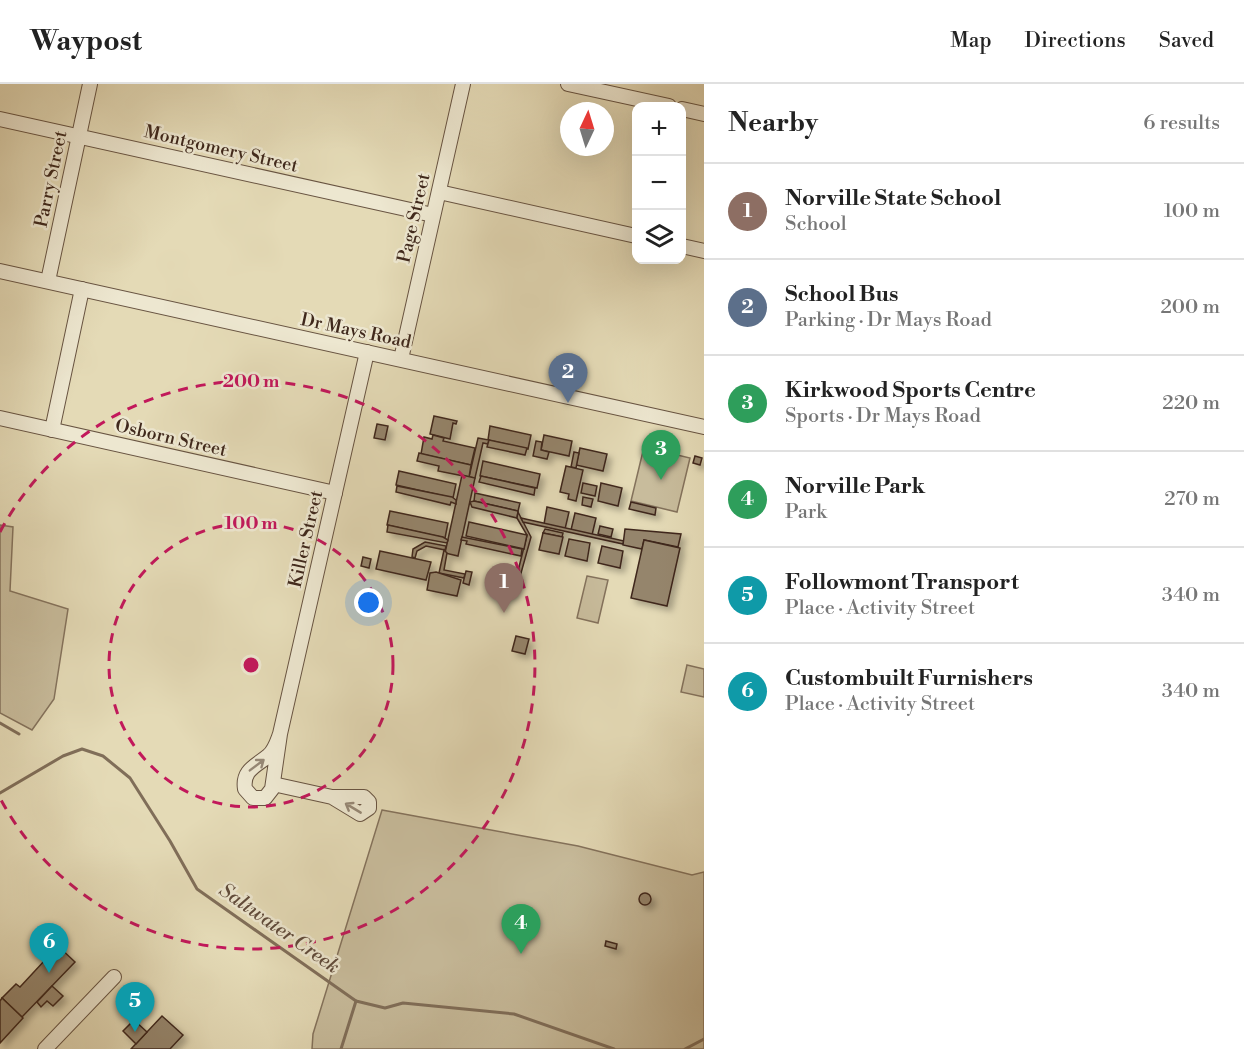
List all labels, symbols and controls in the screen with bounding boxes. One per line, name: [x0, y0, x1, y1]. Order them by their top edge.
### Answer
text: Waypost: [30, 24, 142, 59]
text: Map: [950, 28, 992, 54]
text: Directions: [1025, 28, 1126, 54]
text: Saved: [1159, 28, 1214, 54]
north arrow: [560, 102, 614, 156]
map controls: [632, 102, 686, 264]
button: +: [632, 102, 686, 156]
text: Nearby: [728, 107, 818, 139]
text: 6 results: [1143, 111, 1220, 136]
street label: Montgomery Street: [142, 120, 301, 178]
street label: Parry Street: [30, 128, 73, 230]
button: −: [632, 156, 686, 210]
street label: Page Street: [393, 170, 436, 265]
text: Norville State School: [785, 185, 1001, 212]
text: 1: [743, 199, 752, 224]
text: 100 m: [1164, 199, 1220, 224]
button: layers: [632, 210, 686, 264]
text: School: [785, 212, 847, 237]
text: School Bus: [785, 281, 899, 308]
text: 2: [741, 295, 754, 320]
text: 200 m: [1160, 295, 1220, 320]
street label: Dr Mays Road: [299, 308, 414, 354]
text: Parking · Dr Mays Road: [785, 308, 992, 333]
pin: 2: [548, 354, 588, 403]
text: 200 m: [223, 370, 280, 393]
text: Kirkwood Sports Centre: [785, 377, 1036, 404]
text: 3: [741, 391, 754, 416]
text: 220 m: [1162, 391, 1220, 416]
text: Sports · Dr Mays Road: [785, 404, 981, 429]
street label: Osborn Street: [113, 414, 230, 462]
pin: 3: [642, 430, 680, 480]
text: Norville Park: [785, 473, 925, 500]
street label: Killer Street: [284, 487, 329, 590]
text: 4: [741, 487, 754, 512]
text: 270 m: [1164, 487, 1220, 512]
text: Park: [785, 500, 827, 525]
text: 100 m: [224, 512, 278, 535]
pin: 1: [484, 564, 524, 613]
text: Followmont Transport: [785, 569, 1019, 596]
text: 5: [741, 583, 754, 608]
text: 340 m: [1162, 583, 1220, 608]
your location: [354, 588, 383, 617]
text: Place · Activity Street: [785, 596, 975, 621]
centre of rings: [241, 655, 261, 675]
text: Custombuilt Furnishers: [785, 665, 1033, 692]
text: 6: [741, 679, 754, 704]
text: 340 m: [1162, 679, 1220, 704]
text: Place · Activity Street: [785, 692, 975, 717]
one-way arrow: [248, 758, 264, 771]
one-way arrow: [344, 802, 361, 815]
water label: Saltwater Creek: [214, 878, 344, 980]
pin: 4: [502, 904, 540, 954]
pin: 6: [29, 924, 68, 973]
pin: 5: [116, 982, 154, 1032]

